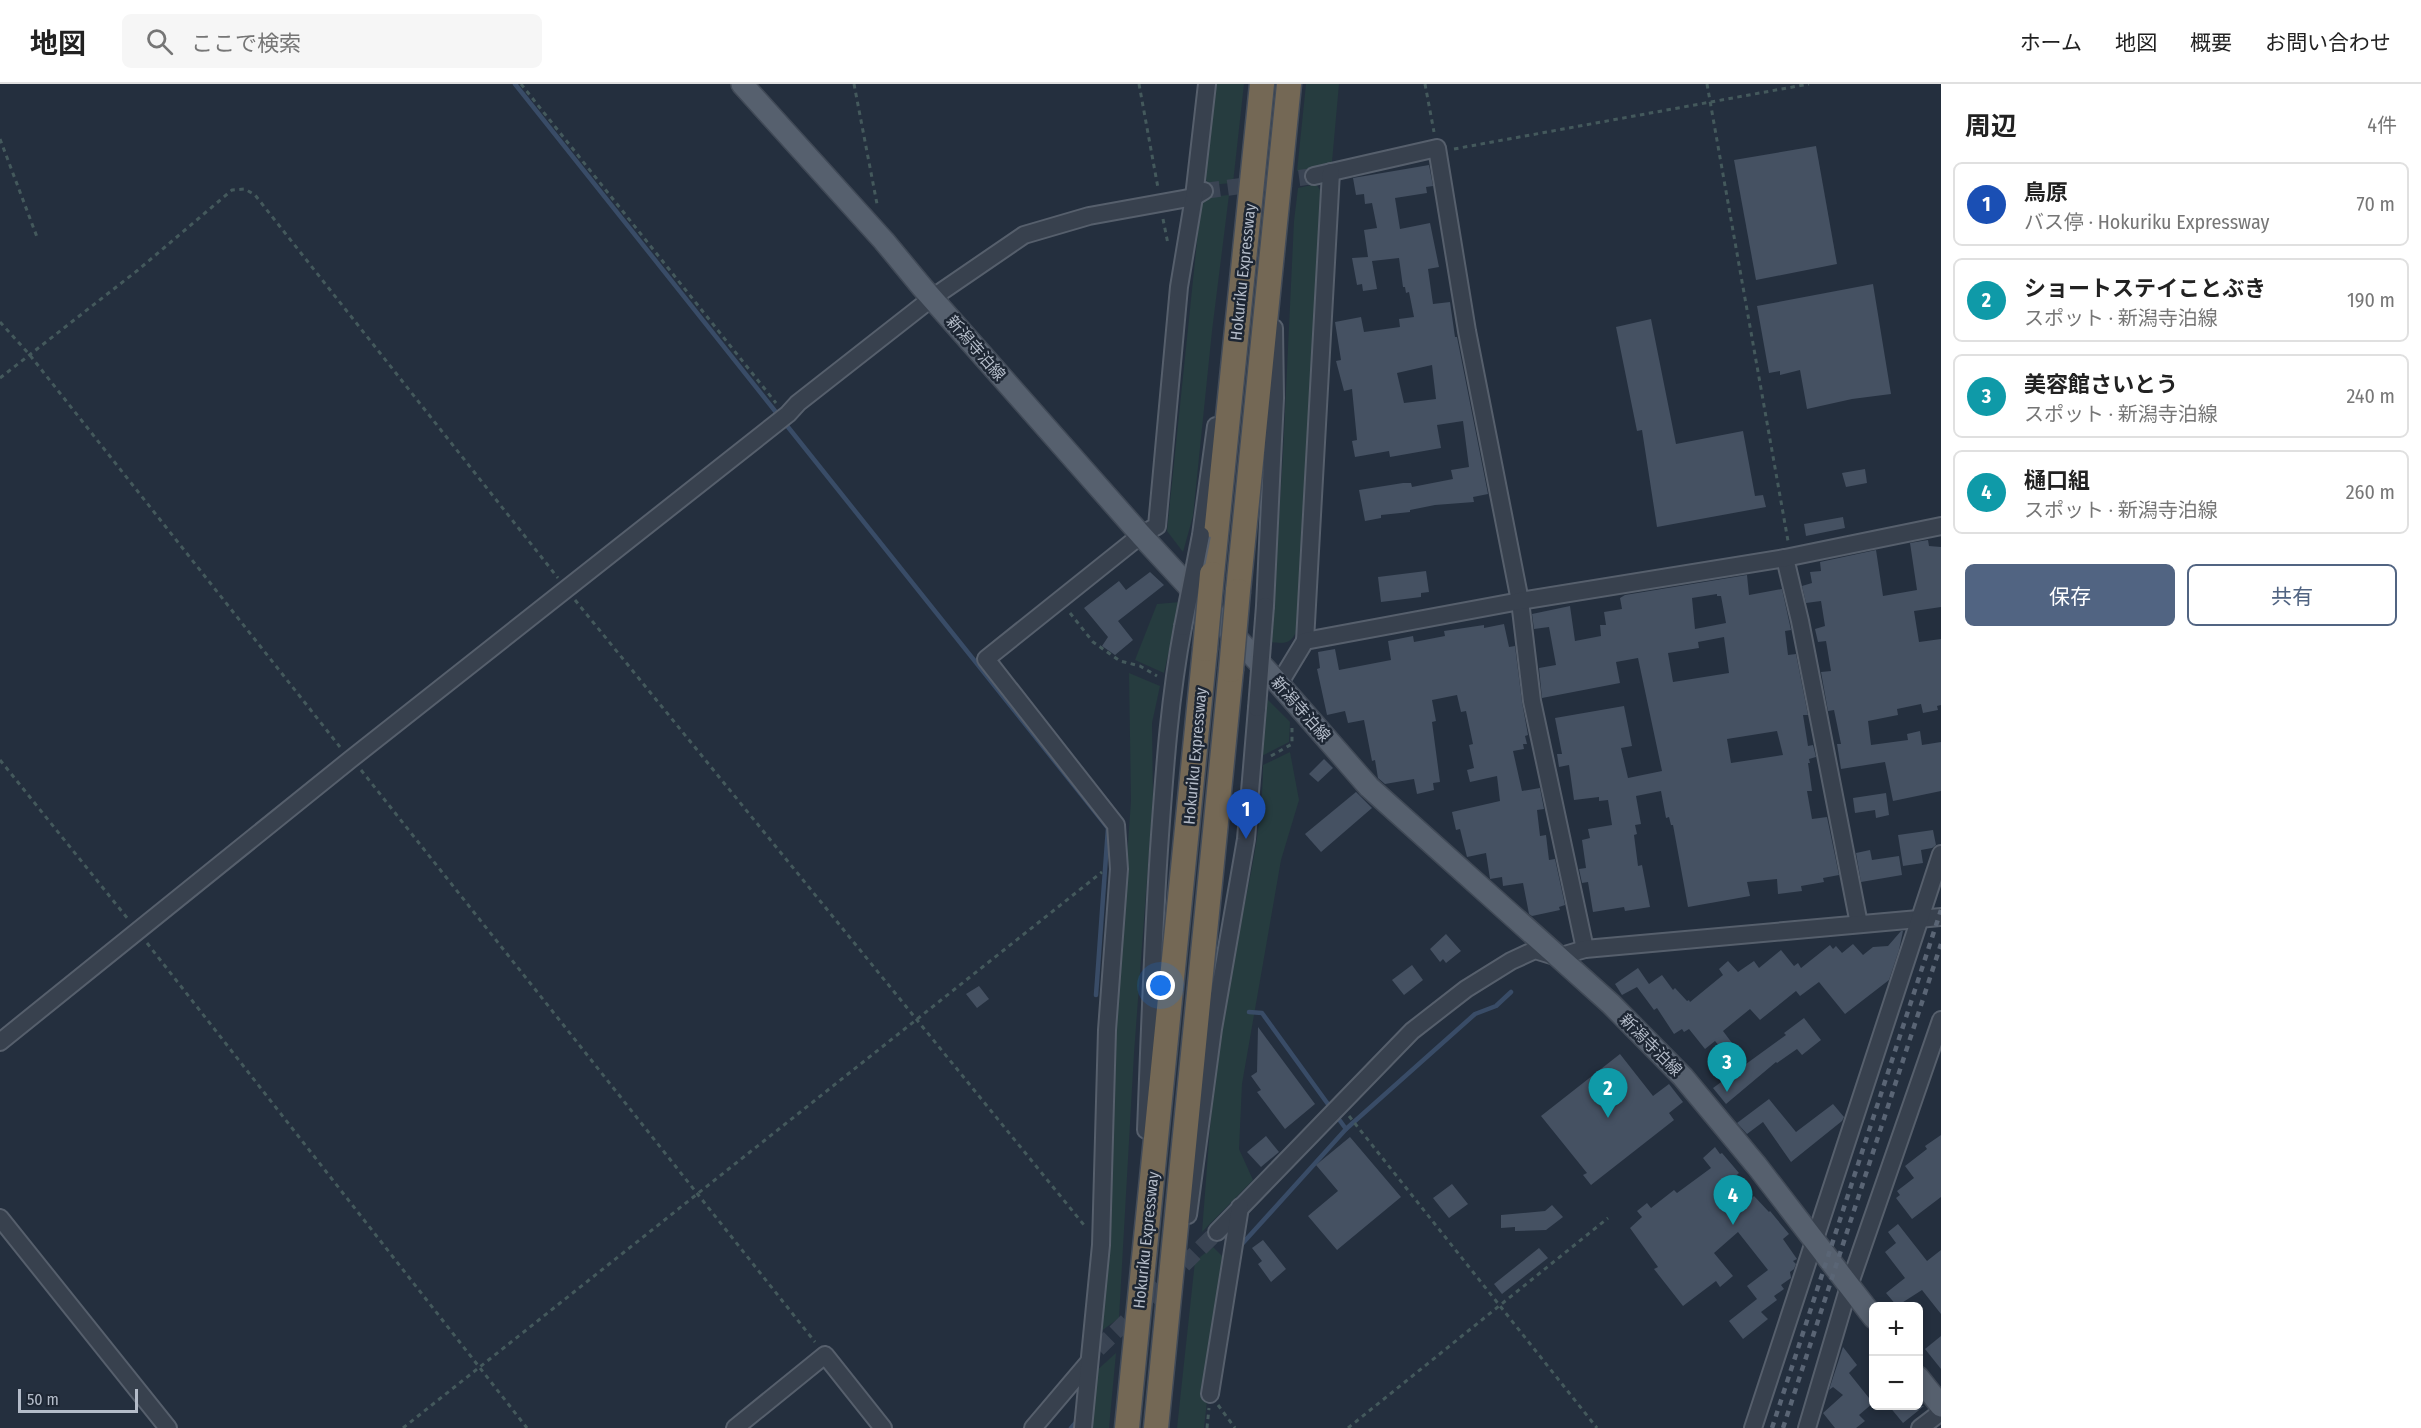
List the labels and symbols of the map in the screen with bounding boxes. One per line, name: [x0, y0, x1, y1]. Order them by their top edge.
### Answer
street label: Hokuriku Expressway: [1226, 202, 1260, 341]
street label: 新潟寺泊線: [943, 312, 1009, 384]
street label: 新潟寺泊線: [1268, 673, 1334, 745]
street label: Hokuriku Expressway: [1180, 686, 1211, 825]
pin: 1: [1226, 790, 1266, 839]
your location: [1146, 971, 1175, 1000]
street label: 新潟寺泊線: [1616, 1010, 1686, 1080]
pin: 3: [1708, 1042, 1746, 1092]
pin: 2: [1588, 1068, 1628, 1118]
street label: Hokuriku Expressway: [1129, 1170, 1163, 1309]
pin: 4: [1714, 1176, 1752, 1225]
scale bar: [18, 1386, 138, 1414]

